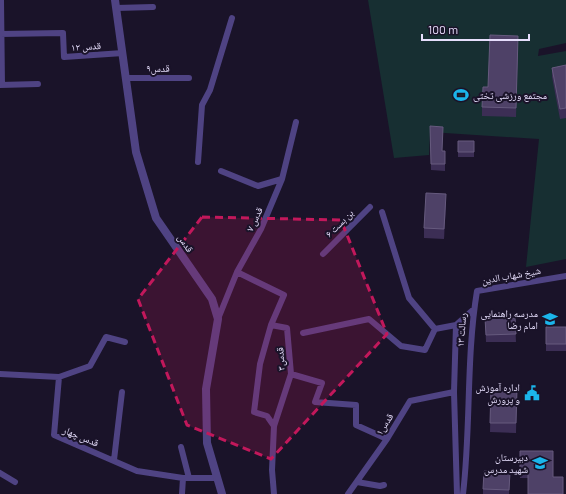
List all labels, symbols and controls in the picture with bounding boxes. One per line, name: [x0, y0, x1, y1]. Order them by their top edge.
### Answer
scale bar: [422, 16, 529, 42]
text: 100 m: [428, 22, 458, 36]
street label: قدس ۱۲: [71, 39, 101, 54]
street label: قدس۹: [146, 62, 170, 75]
sports icon: مجتمع ورزشی تختی: [452, 86, 470, 104]
place label: مجتمع ورزشی تختی: [473, 89, 548, 102]
street label: قدس ۷: [243, 205, 266, 234]
street label: بن بست ۶: [323, 206, 356, 240]
street label: قدس: [175, 232, 196, 255]
street label: شیخ شهاب الدین: [480, 264, 542, 287]
place label: مدرسه راهنمایی امام رضا: [481, 307, 538, 333]
school or university icon: مدرسه راهنمایی امام رضا: [541, 310, 559, 328]
street label: رسالت ۱۳: [454, 312, 468, 348]
street label: قدس۳: [273, 347, 288, 371]
place label: اداره آموزش و پرورش: [476, 381, 520, 406]
public building icon: اداره آموزش و پرورش: [523, 384, 541, 402]
street label: قدس۱: [373, 411, 396, 438]
street label: قدس چهار: [60, 423, 101, 450]
place label: دبیرستان شهید مدرس: [484, 451, 528, 476]
school or university icon: دبیرستان شهید مدرس: [531, 454, 549, 472]

